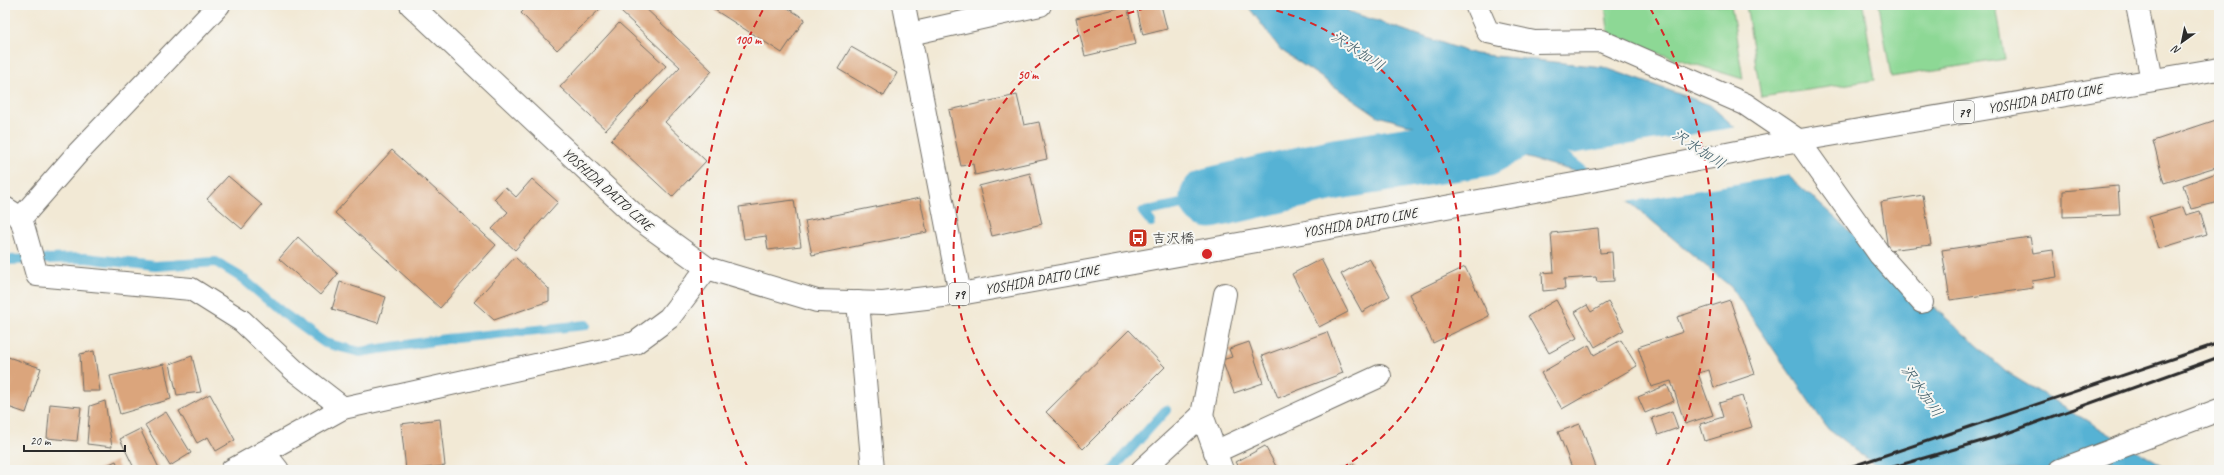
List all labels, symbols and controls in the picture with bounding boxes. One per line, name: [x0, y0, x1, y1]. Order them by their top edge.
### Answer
north arrow: [2162, 22, 2202, 62]
water label: 沢水加川: [1327, 27, 1388, 76]
text: 100 m: [735, 32, 762, 48]
text: N: [2168, 41, 2183, 58]
text: 50 m: [1018, 67, 1039, 83]
street label: YOSHIDA DAITO LINE: [1986, 80, 2106, 117]
road number: 79: [1954, 101, 1974, 123]
water label: 沢水加川: [1668, 125, 1729, 174]
street label: YOSHIDA DAITO LINE: [559, 144, 658, 236]
street label: YOSHIDA DAITO LINE: [1301, 204, 1421, 241]
bus stop icon: 吉沢橋: [1127, 227, 1149, 249]
place label: 吉沢橋: [1152, 230, 1194, 247]
centre of rings: [1200, 247, 1214, 261]
street label: YOSHIDA DAITO LINE: [983, 261, 1103, 298]
road number: 79: [949, 283, 969, 305]
water label: 沢水加川: [1897, 361, 1947, 421]
scale bar: [24, 427, 125, 453]
text: 20 m: [30, 433, 52, 449]

